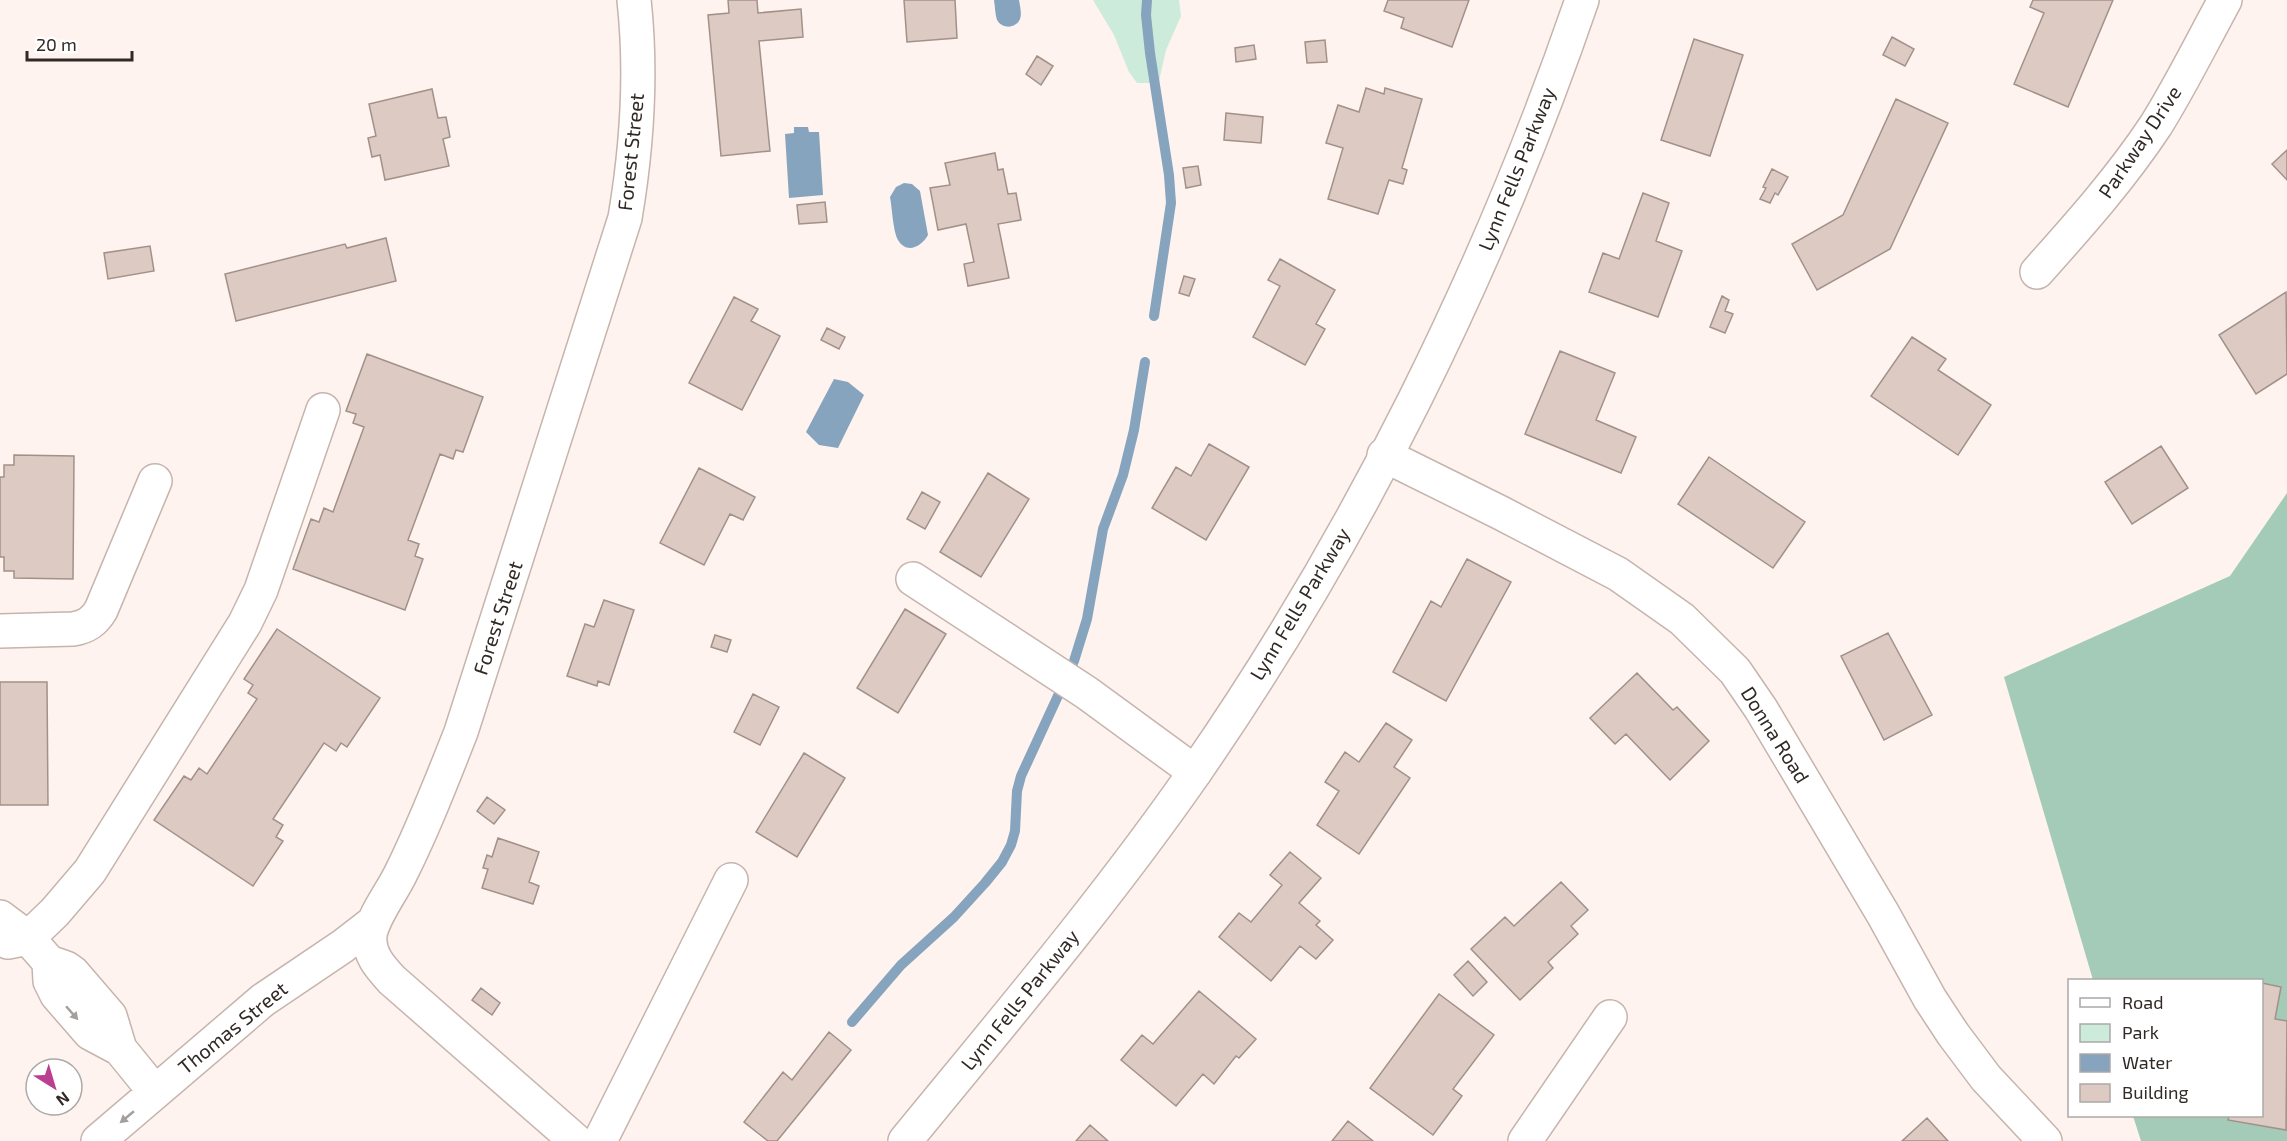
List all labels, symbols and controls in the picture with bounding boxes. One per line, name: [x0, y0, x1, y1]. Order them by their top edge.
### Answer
scale bar: [27, 24, 132, 62]
text: 20 m: [36, 33, 77, 55]
street label: Parkway Drive: [2093, 81, 2186, 202]
street label: Lynn Fells Parkway: [1472, 83, 1560, 254]
street label: Forest Street: [612, 92, 648, 212]
street label: Lynn Fells Parkway: [1244, 522, 1354, 684]
street label: Forest Street: [467, 557, 527, 678]
street label: Donna Road: [1737, 682, 1815, 787]
street label: Lynn Fells Parkway: [955, 924, 1083, 1074]
street label: Thomas Street: [173, 976, 292, 1078]
legend: [2068, 979, 2263, 1117]
text: Road: [2122, 991, 2163, 1013]
one-way arrow: [65, 1005, 78, 1020]
text: Park: [2122, 1021, 2159, 1043]
text: Water: [2122, 1051, 2172, 1073]
north arrow: [24, 1057, 84, 1117]
text: Building: [2122, 1081, 2189, 1103]
text: N: [53, 1088, 74, 1110]
one-way arrow: [120, 1110, 135, 1123]

